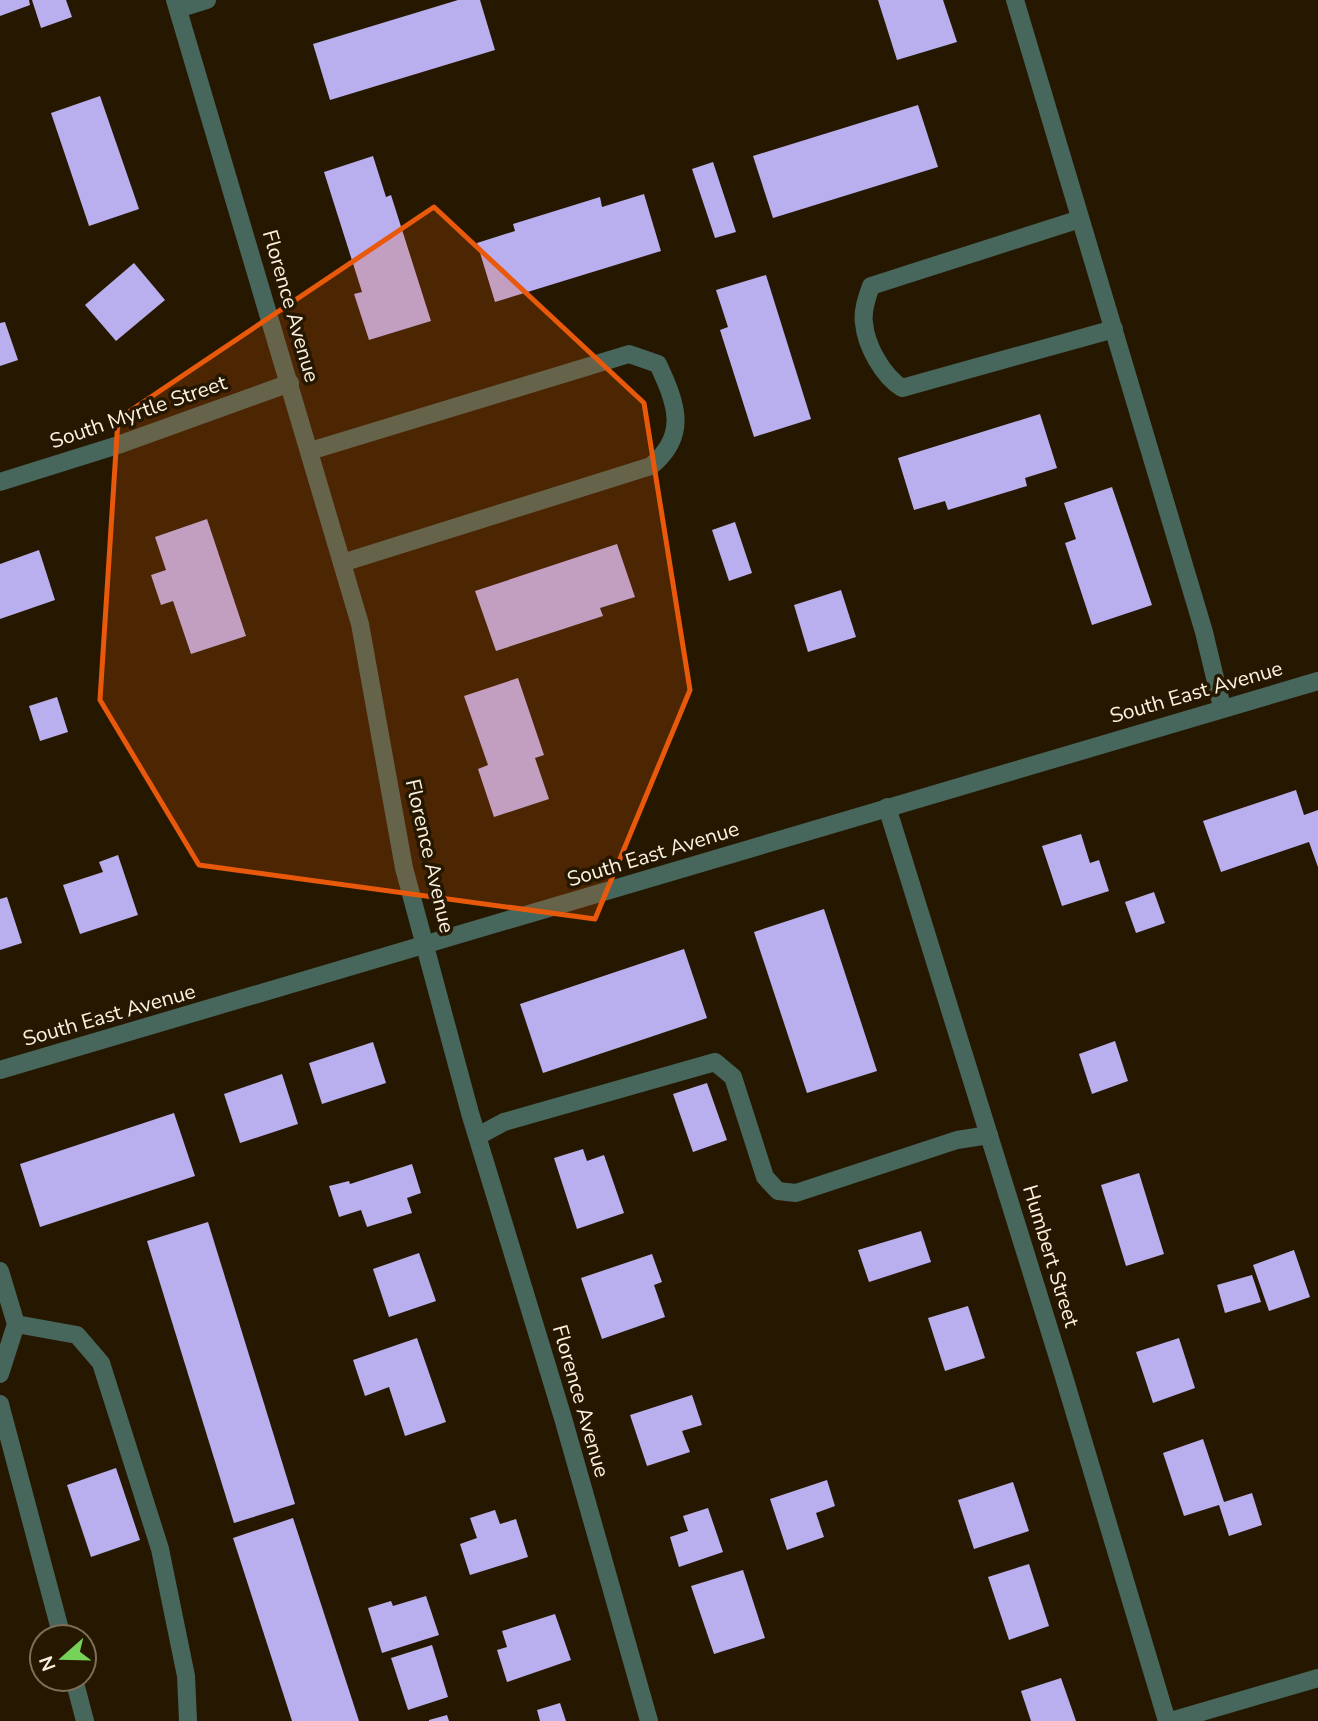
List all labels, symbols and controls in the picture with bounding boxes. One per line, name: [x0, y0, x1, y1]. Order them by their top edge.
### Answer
street label: Florence Avenue: [256, 227, 326, 385]
street label: South Myrtle Street: [46, 368, 231, 455]
street label: South East Avenue: [1106, 654, 1286, 730]
street label: Florence Avenue: [399, 776, 461, 936]
street label: South East Avenue: [564, 815, 742, 893]
street label: South East Avenue: [19, 977, 199, 1053]
street label: Humbert Street: [1016, 1181, 1086, 1331]
street label: Florence Avenue: [546, 1322, 616, 1480]
north arrow: [28, 1623, 98, 1693]
text: N: [33, 1652, 63, 1675]

